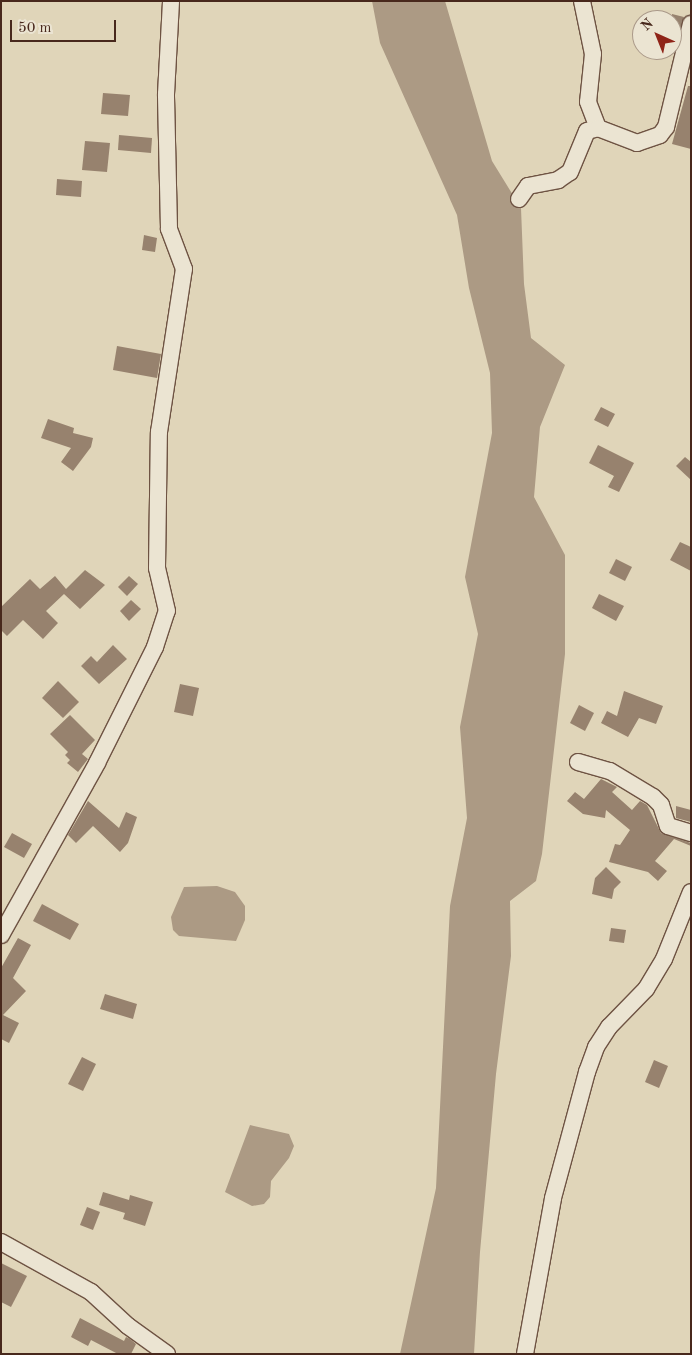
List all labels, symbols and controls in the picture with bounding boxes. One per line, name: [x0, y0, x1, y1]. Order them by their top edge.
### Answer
scale bar: [12, 10, 119, 42]
north arrow: [632, 10, 682, 60]
text: N: [639, 16, 656, 34]
text: 50 m: [18, 21, 52, 36]

